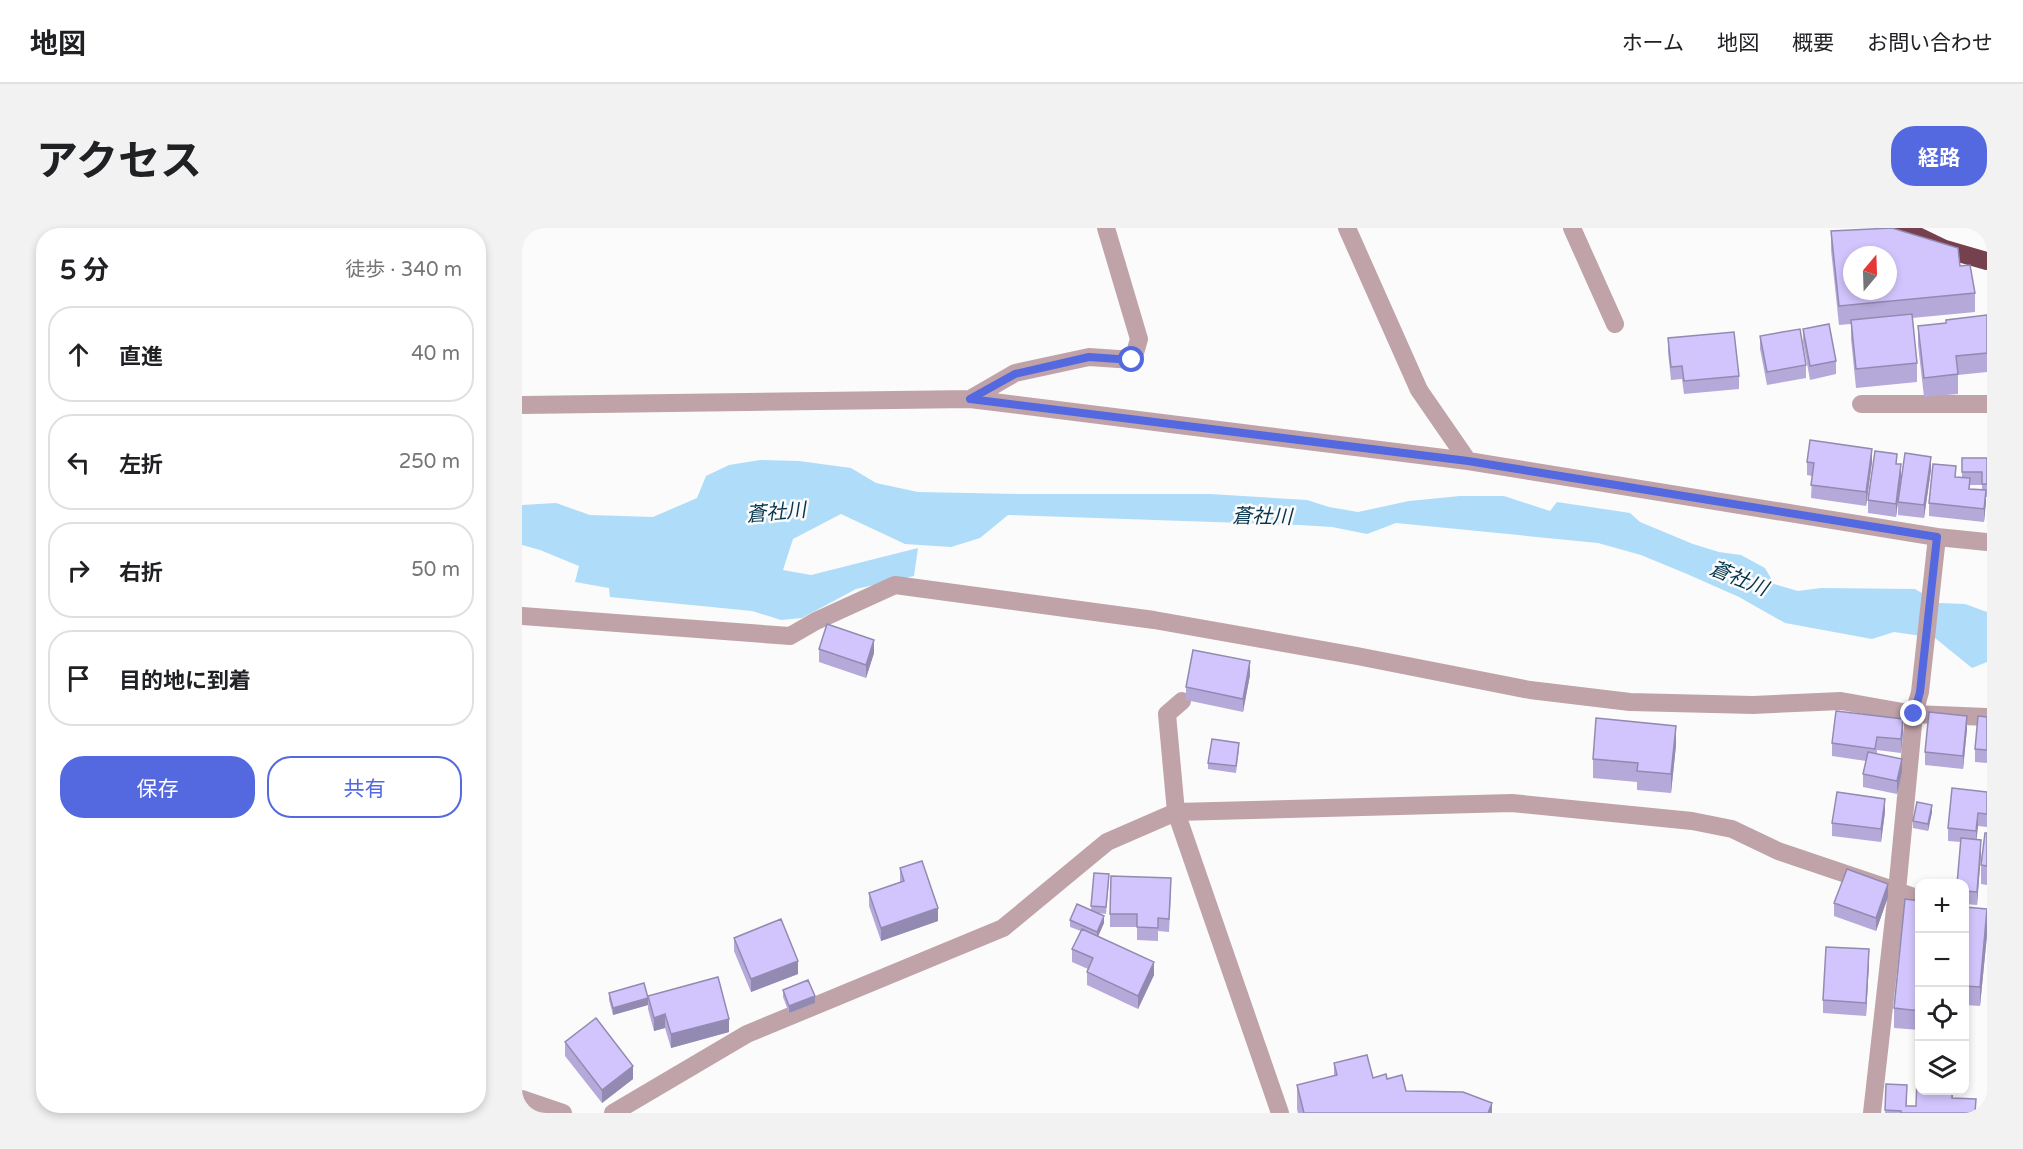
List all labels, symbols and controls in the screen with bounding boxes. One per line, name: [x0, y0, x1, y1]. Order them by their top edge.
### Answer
text: 地図: [30, 27, 86, 61]
text: ホーム: [1622, 31, 1684, 56]
text: 地図: [1717, 31, 1759, 56]
text: 概要: [1792, 31, 1834, 56]
text: お問い合わせ: [1867, 31, 1993, 56]
button: 経路: [1891, 126, 1987, 186]
text: アクセス: [36, 136, 202, 187]
north arrow: [1843, 246, 1897, 300]
text: 5 分: [60, 255, 109, 286]
text: 徒歩 · 340 m: [345, 258, 462, 282]
icon: ahead: [62, 338, 95, 371]
text: 40 m: [411, 342, 460, 366]
text: 直進: [119, 344, 163, 370]
route start: [1118, 346, 1144, 372]
icon: left: [62, 446, 95, 479]
text: 250 m: [399, 450, 460, 474]
text: 左折: [119, 452, 163, 478]
water label: 蒼社川: [745, 498, 809, 528]
water label: 蒼社川: [1232, 504, 1294, 530]
icon: right: [62, 554, 95, 587]
water label: 蒼社川: [1706, 557, 1773, 602]
text: 50 m: [411, 558, 460, 582]
text: 右折: [119, 560, 163, 586]
icon: arrive: [62, 662, 95, 695]
text: 目的地に到着: [119, 668, 251, 694]
route end: [1900, 700, 1926, 726]
button: 保存: [60, 756, 255, 818]
button: 共有: [267, 756, 462, 818]
map controls: [1915, 879, 1969, 1095]
button: +: [1915, 879, 1969, 933]
button: −: [1915, 933, 1969, 987]
button: locate: [1915, 987, 1969, 1041]
button: layers: [1915, 1041, 1969, 1095]

